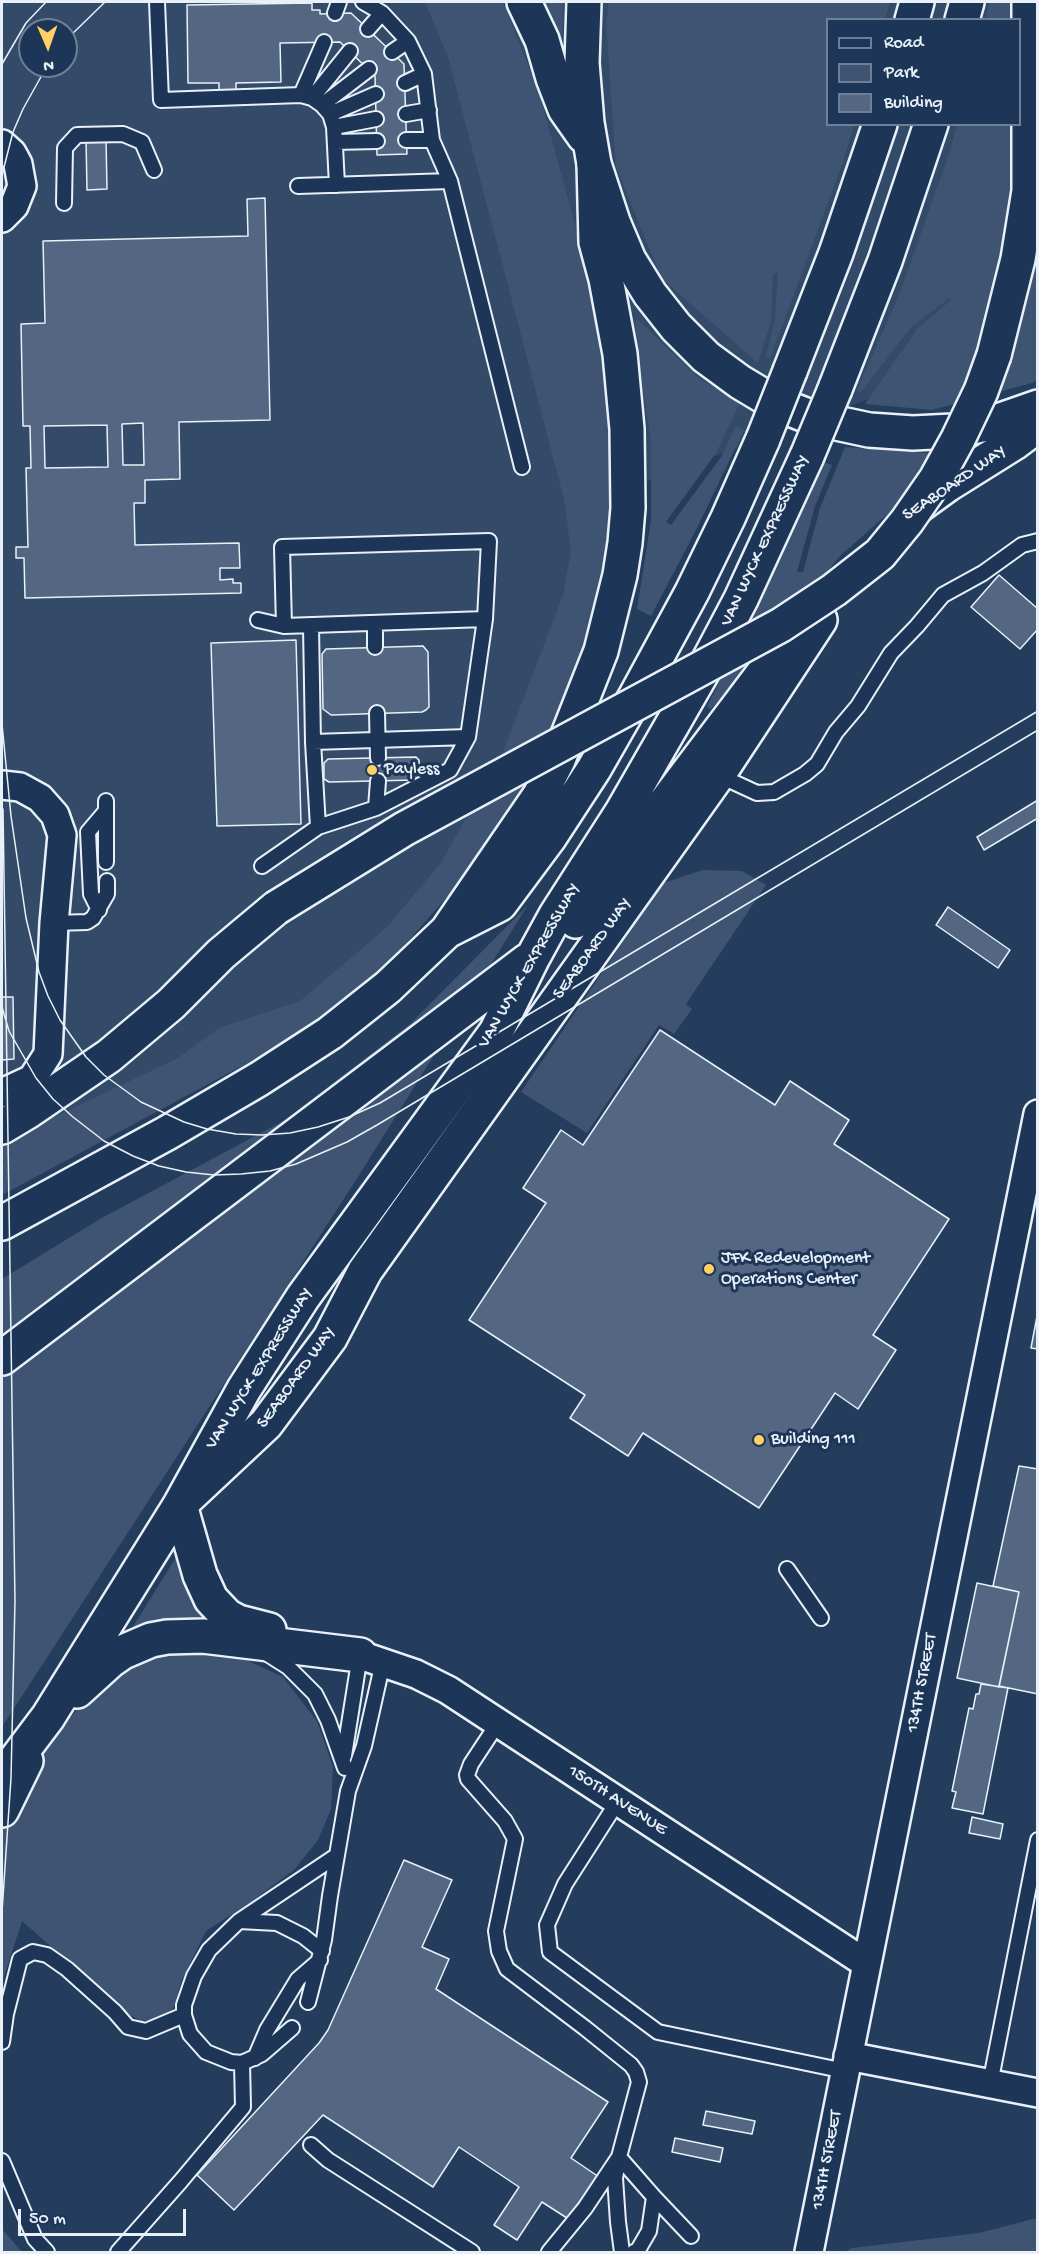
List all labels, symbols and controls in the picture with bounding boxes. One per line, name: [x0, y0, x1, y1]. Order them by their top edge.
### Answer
north arrow: [18, 18, 78, 78]
legend: [826, 18, 1021, 126]
text: Road: [884, 33, 923, 54]
text: N: [43, 55, 54, 74]
text: Park: [884, 63, 918, 84]
text: Building: [884, 93, 943, 114]
street label: SEABOARD WAY: [899, 441, 1011, 527]
street label: VAN WYCK EXPRESSWAY: [717, 452, 815, 630]
place label: Payless: [384, 759, 439, 781]
marker: Payless: [365, 763, 379, 777]
street label: VAN WYCK EXPRESSWAY: [474, 880, 586, 1052]
street label: SEABOARD WAY: [549, 894, 637, 1004]
place label: JFK Redevelopment Operations Center: [721, 1248, 870, 1290]
marker: JFK Redevelopment Operations Center: [702, 1262, 716, 1276]
street label: VAN WYCK EXPRESSWAY: [201, 1284, 319, 1454]
street label: SEABOARD WAY: [253, 1323, 341, 1433]
place label: Building 111: [771, 1429, 856, 1451]
marker: Building 111: [752, 1433, 766, 1447]
street label: 134TH STREET: [903, 1632, 943, 1734]
street label: 150TH AVENUE: [563, 1761, 671, 1841]
street label: 134TH STREET: [808, 2109, 848, 2211]
scale bar: [21, 2197, 189, 2235]
text: 50 m: [29, 2209, 66, 2230]

